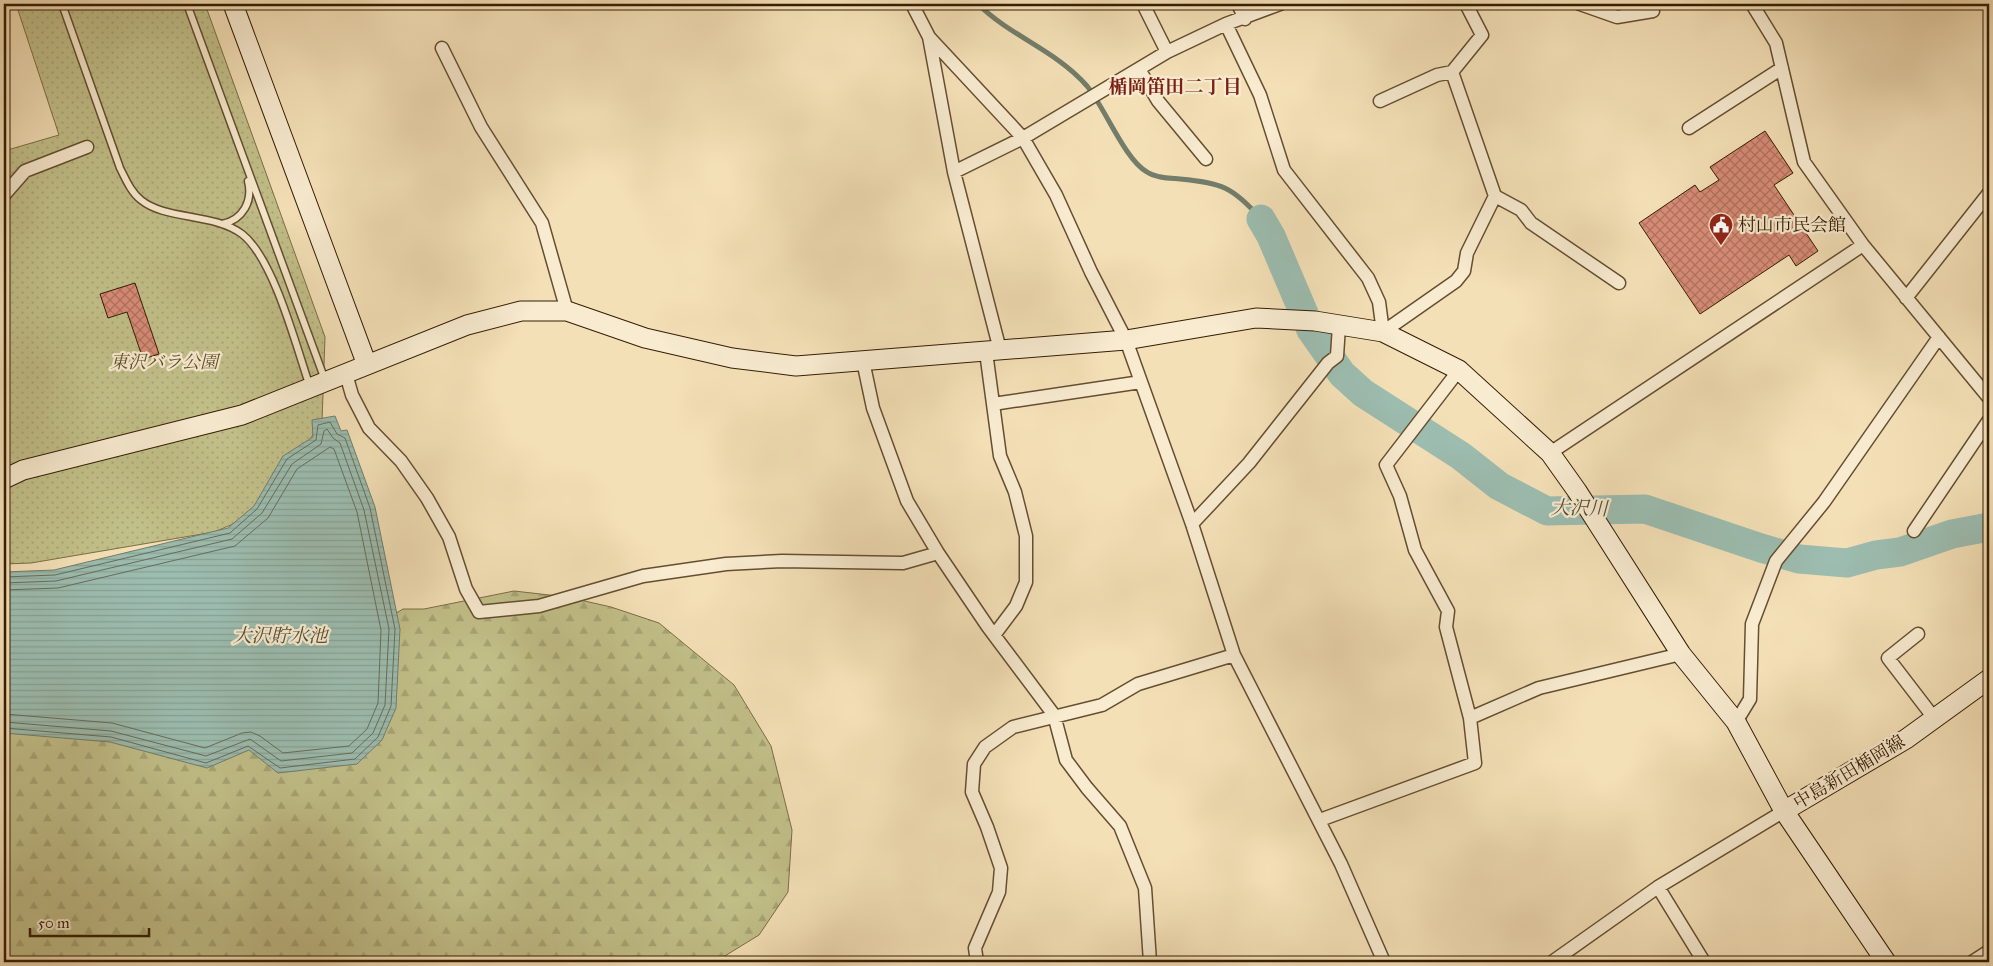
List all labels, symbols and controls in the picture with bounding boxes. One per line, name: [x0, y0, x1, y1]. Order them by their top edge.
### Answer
district label: 楯岡笛田二丁目: [1108, 75, 1242, 98]
public building icon: 村山市民会館: [1708, 212, 1734, 246]
place label: 村山市民会館: [1738, 214, 1846, 236]
park label: 東沢バラ公園: [110, 351, 221, 373]
water label: 大沢川: [1550, 496, 1610, 520]
water label: 大沢貯水池: [232, 624, 329, 647]
street label: 中島新田楯岡線: [1789, 730, 1909, 814]
scale bar: [30, 906, 149, 938]
text: 50 m: [38, 914, 70, 932]

